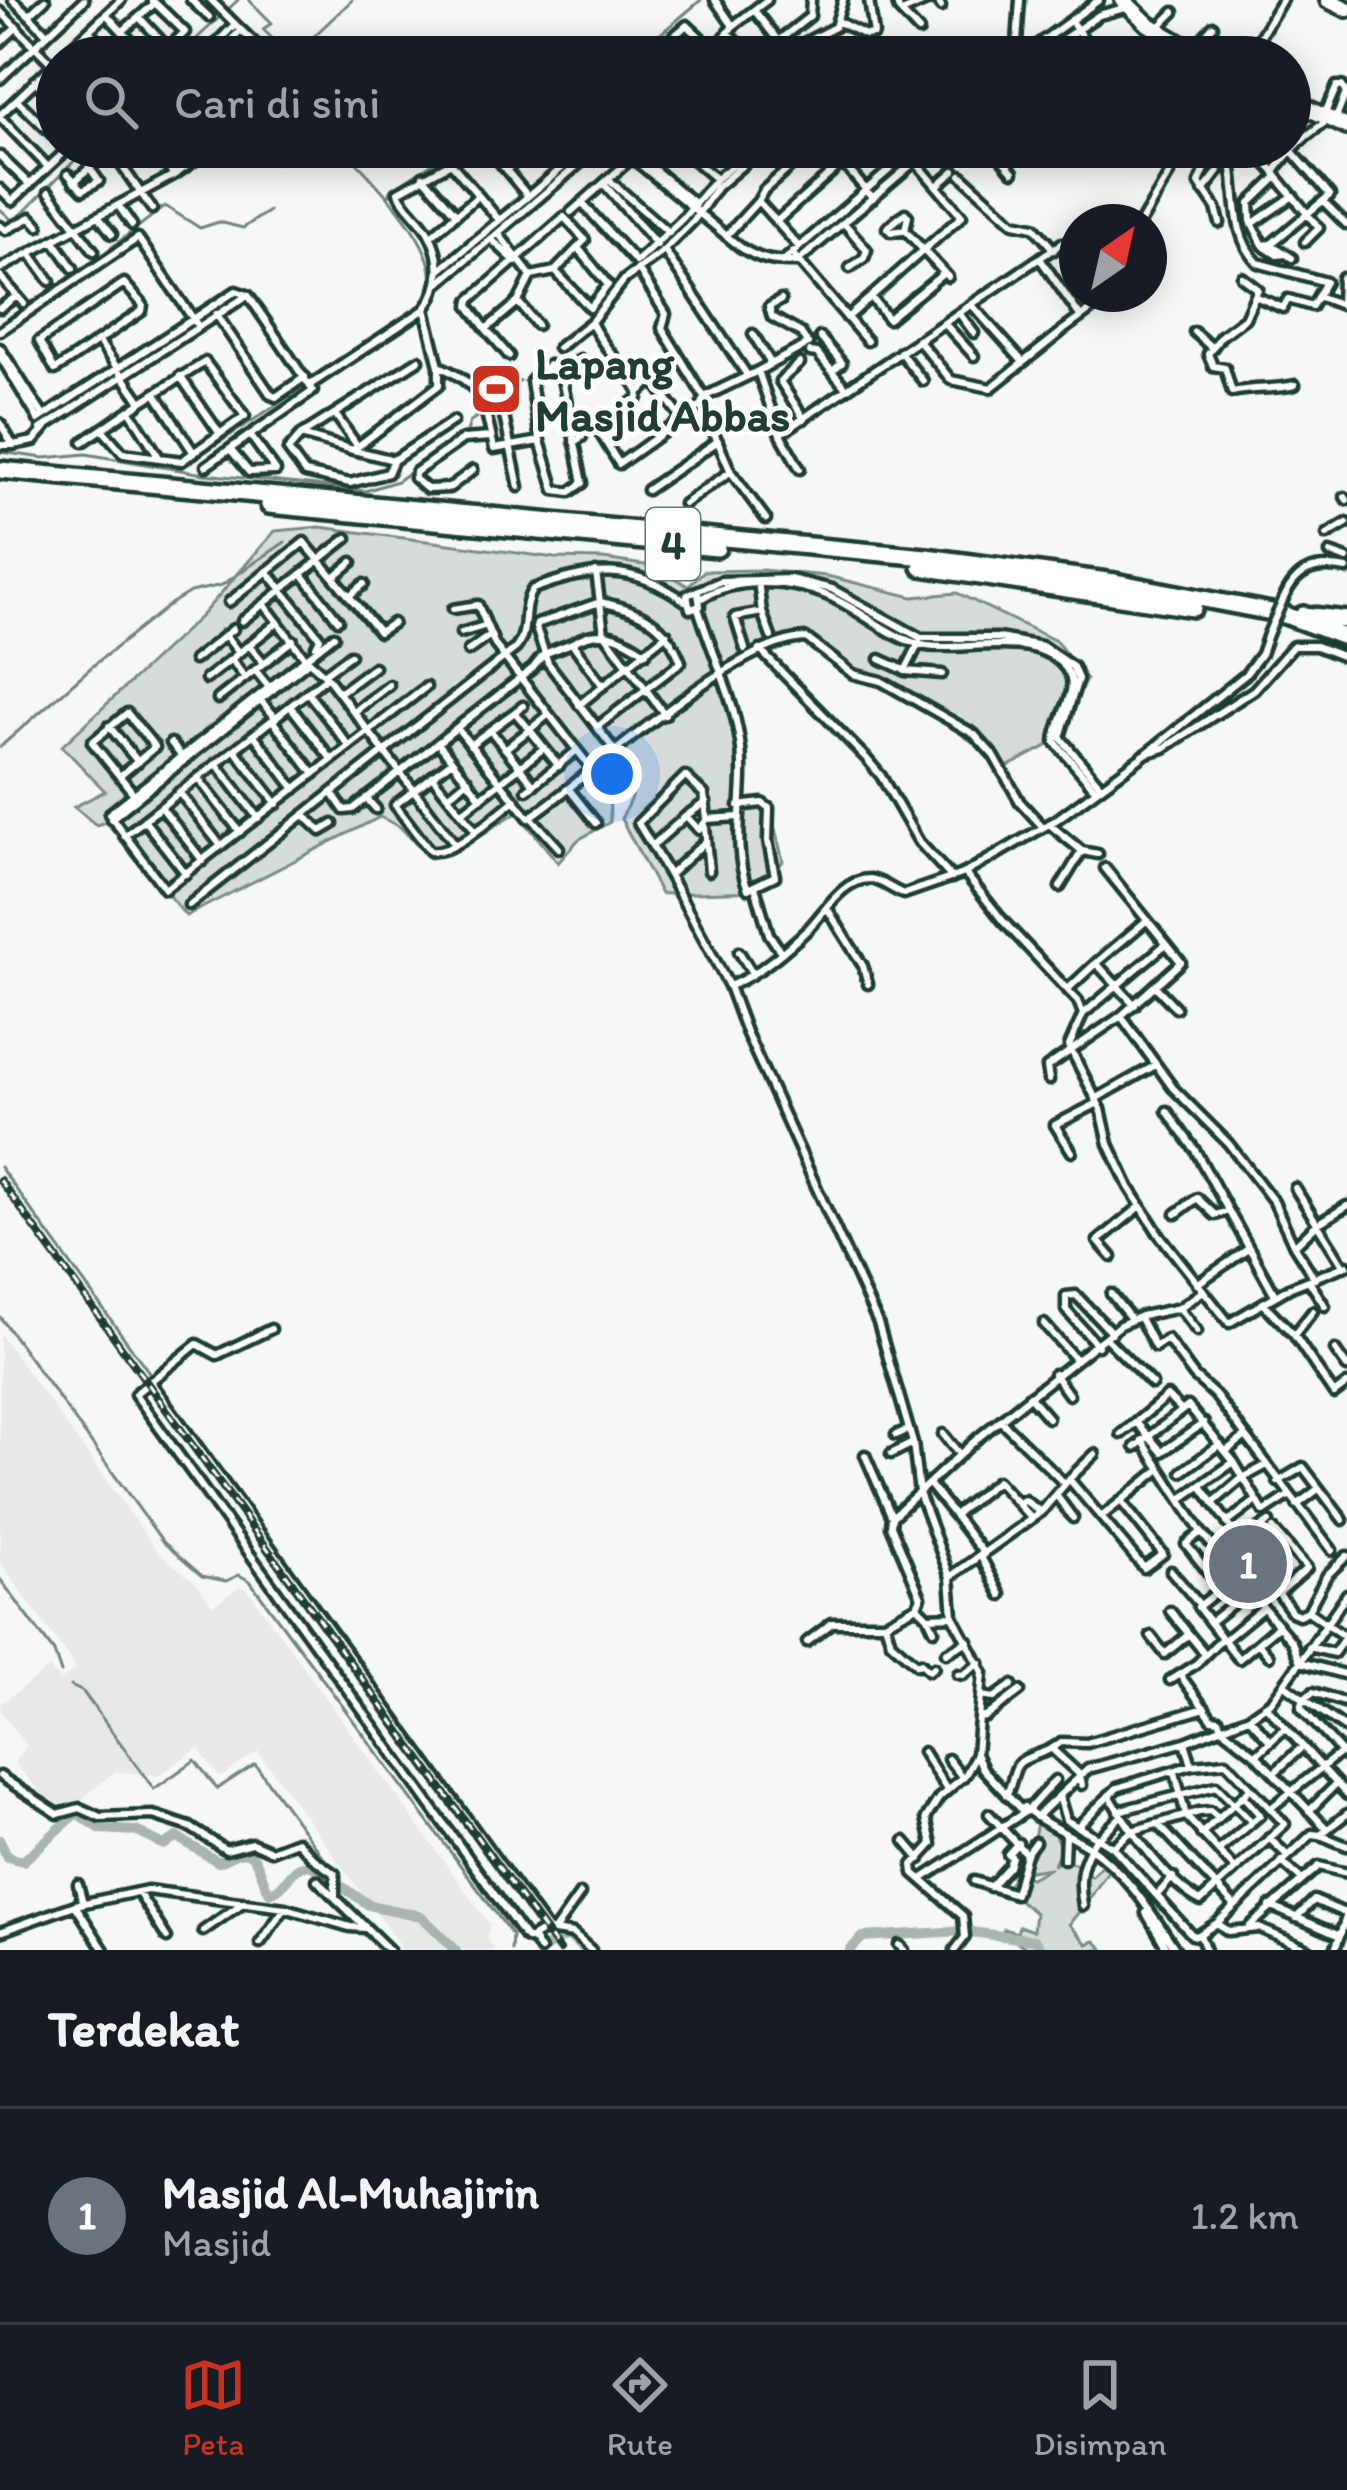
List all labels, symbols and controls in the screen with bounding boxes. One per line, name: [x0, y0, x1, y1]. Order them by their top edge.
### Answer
search box: [36, 36, 1311, 168]
icon: search: [78, 69, 144, 135]
text: Cari di sini: [174, 75, 380, 129]
north arrow: [1059, 204, 1167, 312]
place label: Lapang Masjid Abbas: [535, 336, 790, 442]
sports icon: Lapang Masjid Abbas: [468, 361, 524, 417]
road number: 4: [646, 508, 700, 580]
your location: [582, 744, 642, 804]
pin: 1: [1209, 1519, 1287, 1609]
text: Terdekat: [48, 1998, 240, 2059]
text: Masjid Al-Muhajirin: [162, 2165, 539, 2219]
text: 1: [78, 2192, 96, 2239]
text: 1.2 km: [1190, 2192, 1299, 2239]
text: Masjid: [162, 2219, 271, 2266]
tab: Peta: [180, 2352, 246, 2463]
tab: Rute: [607, 2352, 673, 2463]
tab: Disimpan: [1034, 2352, 1167, 2463]

